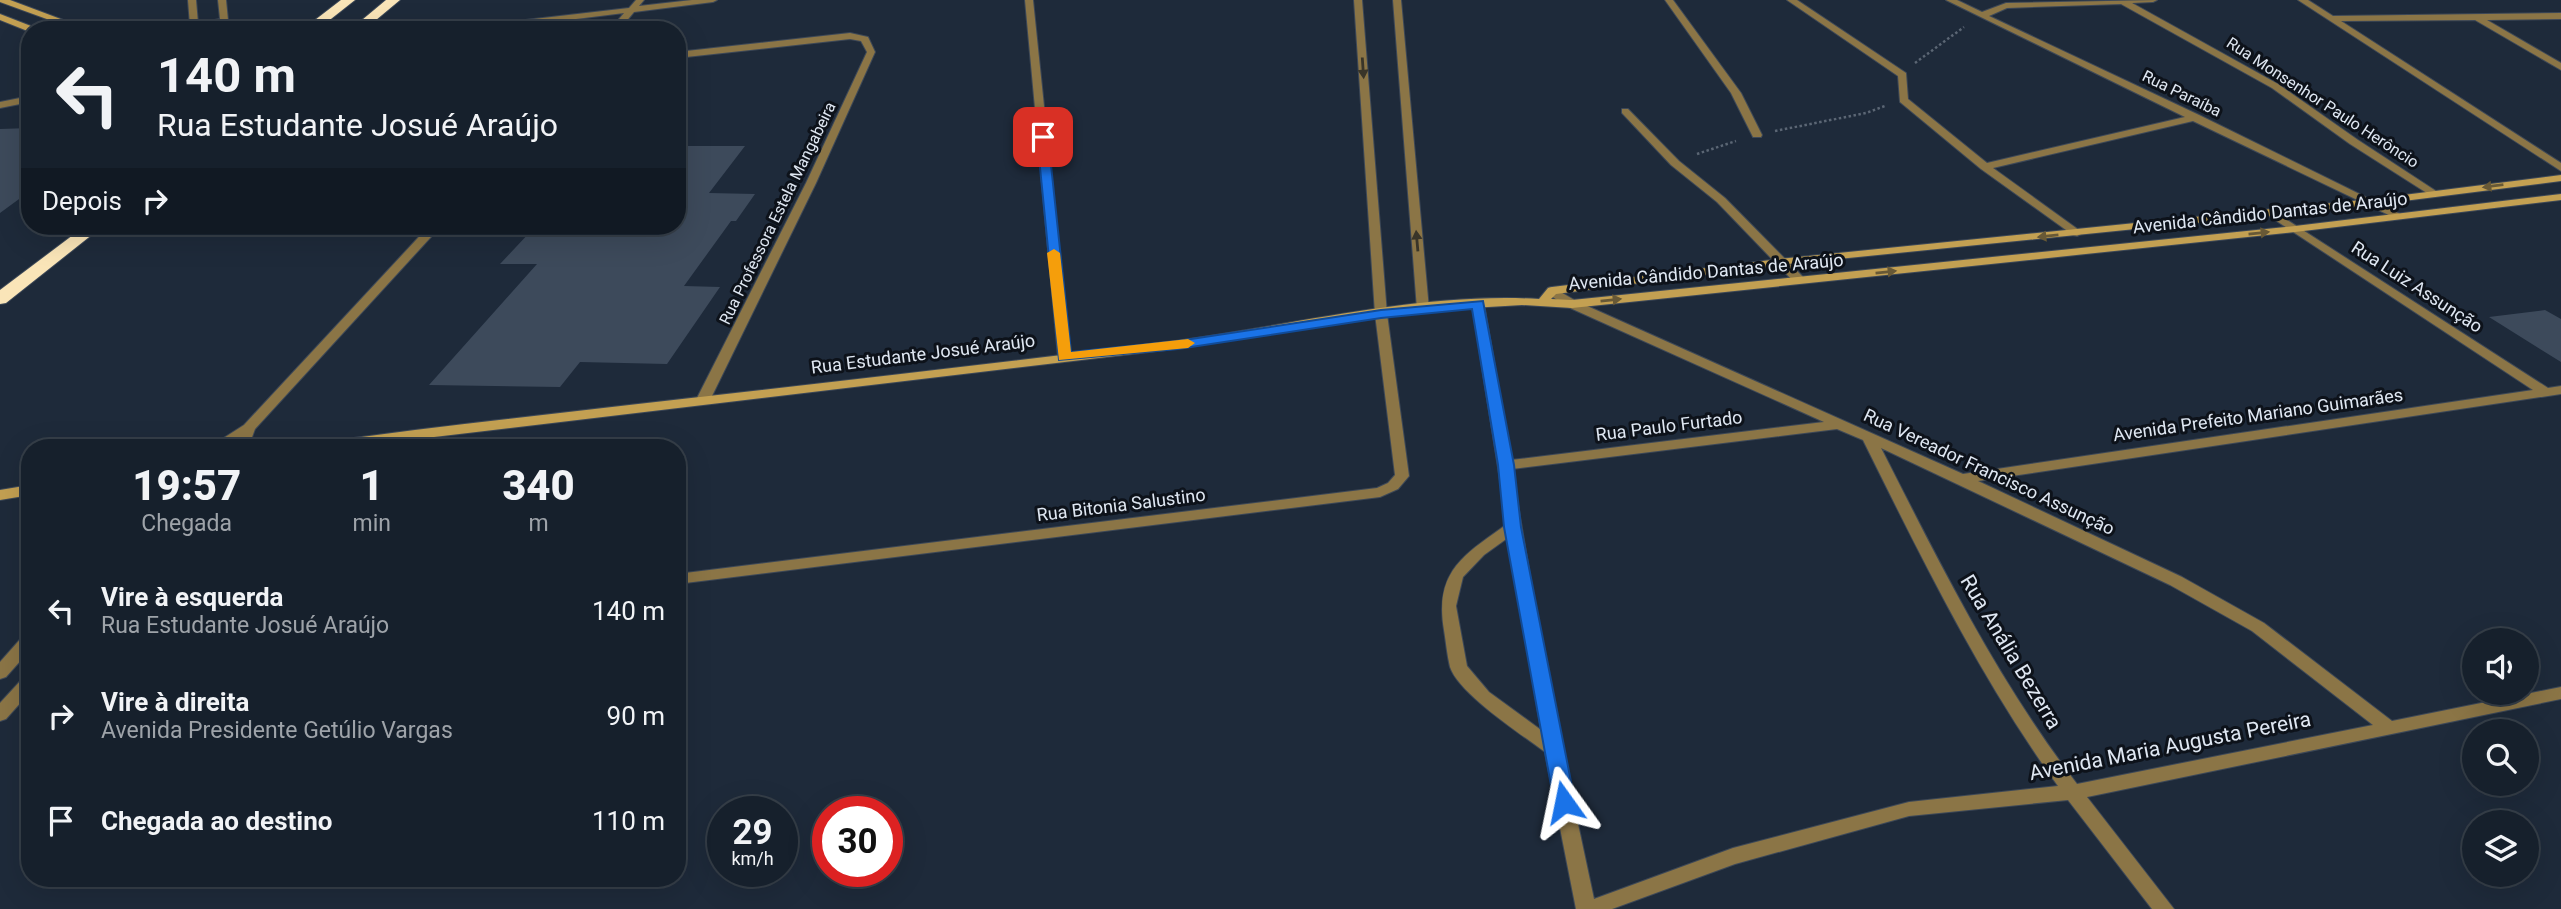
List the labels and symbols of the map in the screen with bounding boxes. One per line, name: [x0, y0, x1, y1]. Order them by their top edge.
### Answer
street label: Rua Monsenhor Paulo Herôncio: [2223, 33, 2422, 172]
one-way arrow: [1358, 57, 1369, 79]
street label: Rua Paraíba: [2139, 66, 2224, 121]
street label: Rua Professora Estela Mangabeira: [715, 99, 840, 328]
pin: [1013, 107, 1073, 167]
one-way arrow: [2482, 180, 2504, 191]
street label: Avenida Cândido Dantas de Araújo: [2132, 188, 2408, 237]
one-way arrow: [2248, 227, 2270, 238]
one-way arrow: [1411, 230, 1422, 252]
one-way arrow: [2037, 230, 2059, 241]
street label: Rua Luiz Assunção: [2348, 236, 2487, 337]
street label: Avenida Cândido Dantas de Araújo: [1568, 249, 1844, 294]
one-way arrow: [1875, 266, 1897, 277]
one-way arrow: [1600, 294, 1622, 305]
street label: Rua Estudante Josué Araújo: [810, 329, 1036, 378]
street label: Avenida Prefeito Mariano Guimarães: [2112, 384, 2404, 445]
street label: Rua Vereador Francisco Assunção: [1860, 404, 2118, 539]
street label: Rua Paulo Furtado: [1594, 406, 1744, 445]
street label: Rua Bitonia Salustino: [1035, 484, 1207, 525]
street label: Rua Anália Bezerra: [1955, 571, 2067, 733]
street label: Avenida Maria Augusta Pereira: [2027, 707, 2313, 785]
position arrow: [1527, 765, 1601, 839]
speed limit sign: 30: [812, 796, 903, 887]

